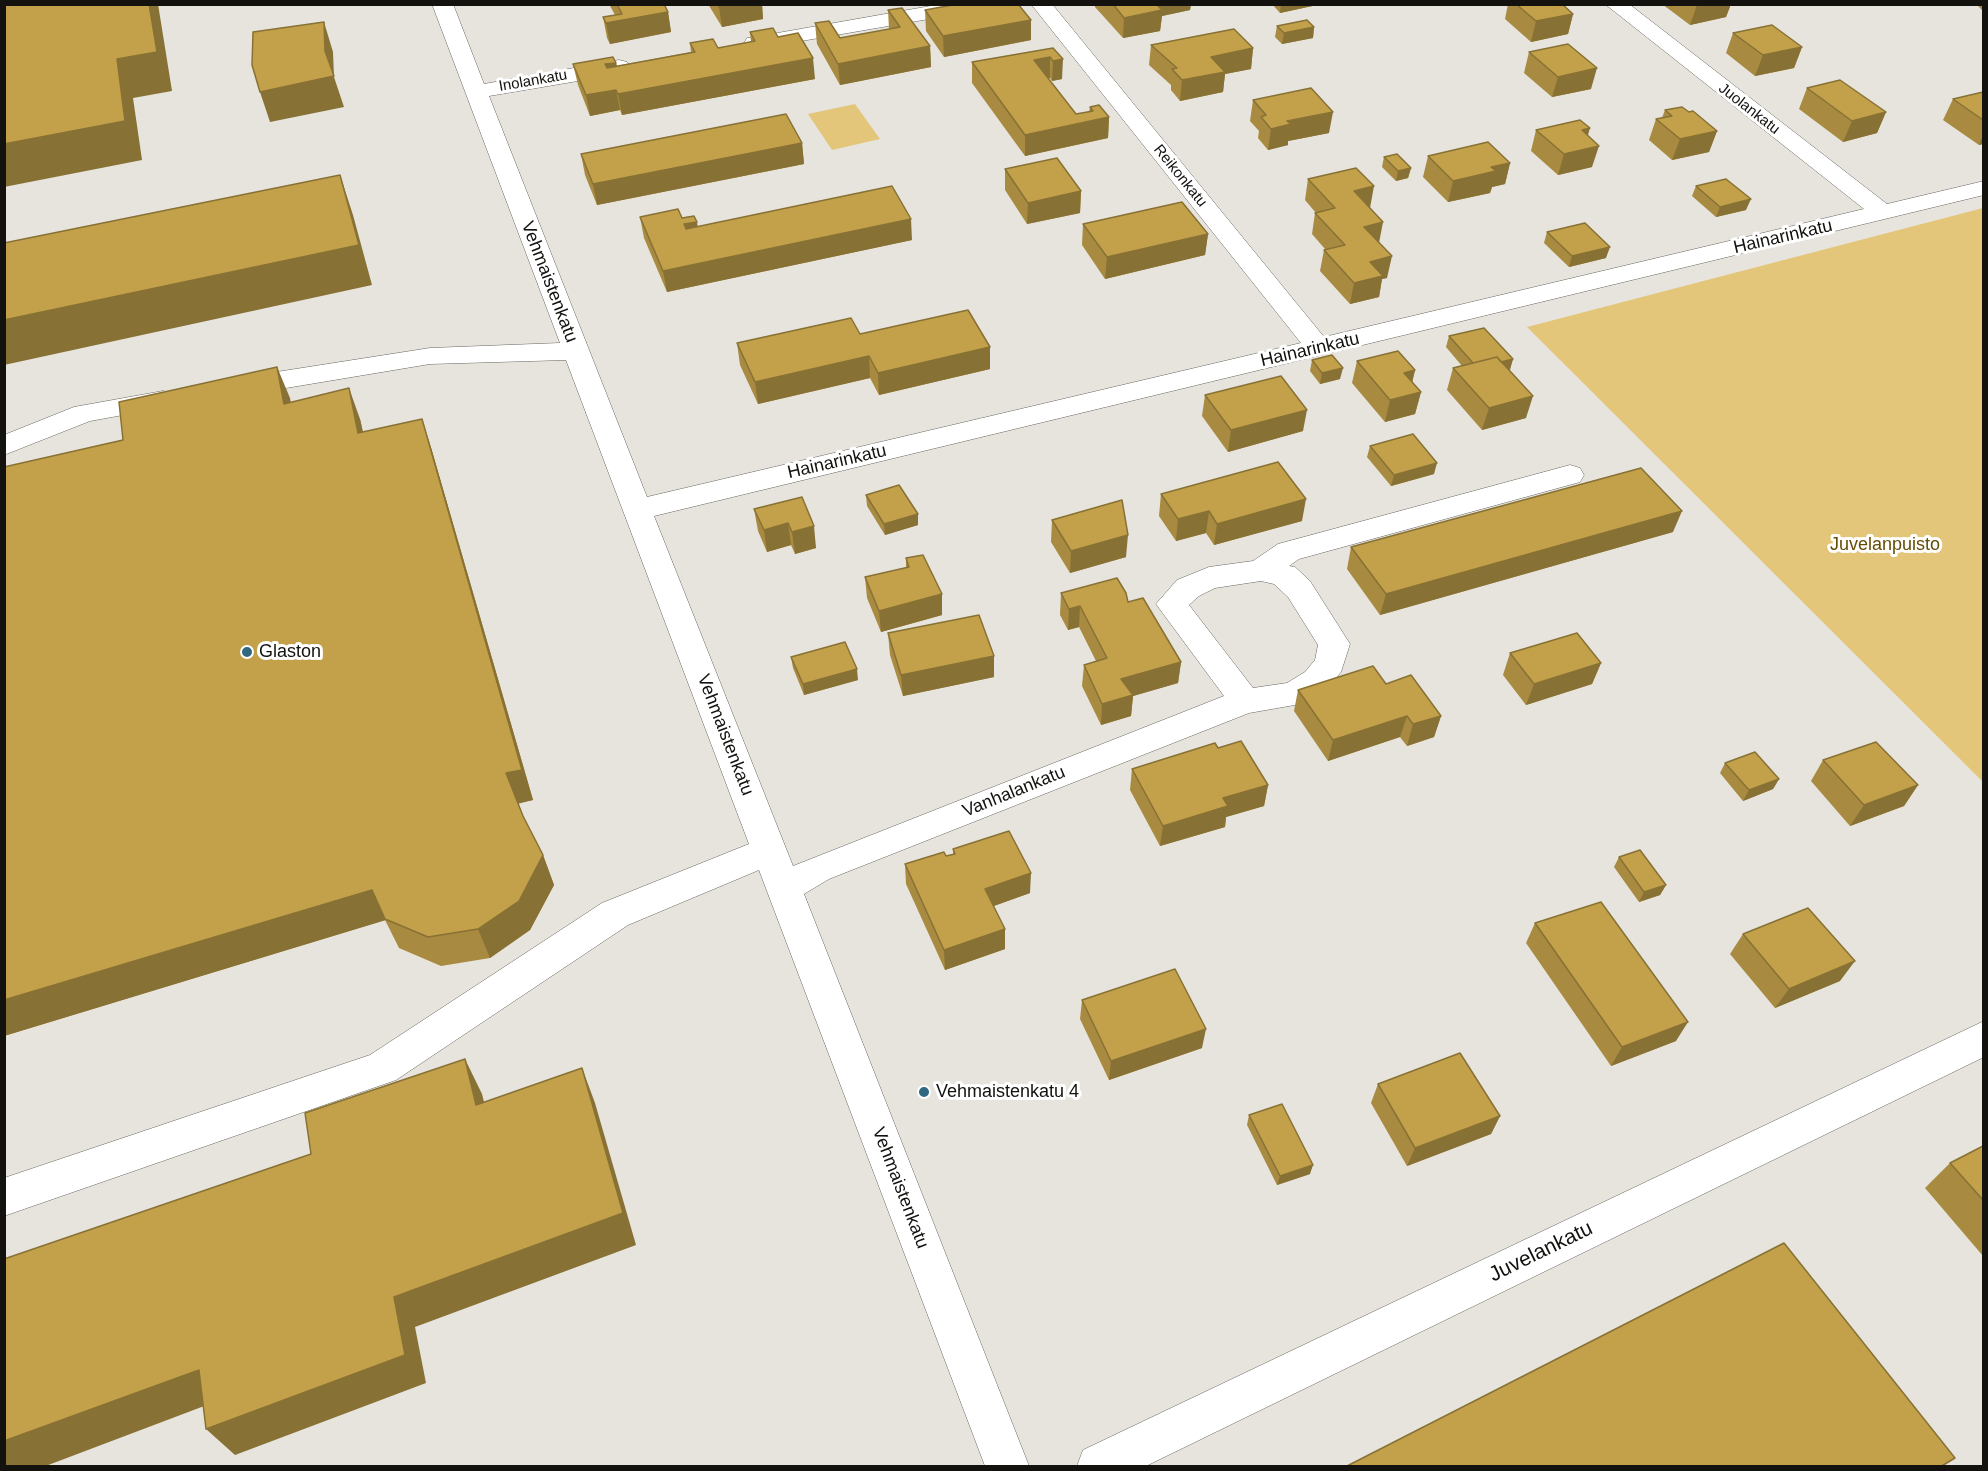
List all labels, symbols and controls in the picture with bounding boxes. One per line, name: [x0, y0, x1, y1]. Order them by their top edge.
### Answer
street label: Inolankatu: [497, 66, 569, 96]
street label: Juolankatu: [1715, 80, 1783, 138]
street label: Reikonkatu: [1149, 141, 1211, 211]
street label: Hainarinkatu: [1731, 215, 1835, 259]
street label: Vehmaistenkatu: [516, 218, 582, 346]
street label: Hainarinkatu: [1258, 328, 1362, 372]
street label: Hainarinkatu: [785, 440, 889, 484]
park label: Juvelanpuisto: [1830, 534, 1940, 556]
place label: Glaston: [259, 641, 321, 663]
marker: Glaston: [240, 645, 254, 659]
street label: Vehmaistenkatu: [692, 671, 758, 799]
street label: Vanhalankatu: [960, 762, 1068, 822]
place label: Vehmaistenkatu 4: [936, 1081, 1079, 1103]
marker: Vehmaistenkatu 4: [917, 1085, 931, 1099]
street label: Vehmaistenkatu: [867, 1124, 933, 1252]
street label: Juvelankatu: [1485, 1216, 1597, 1288]

